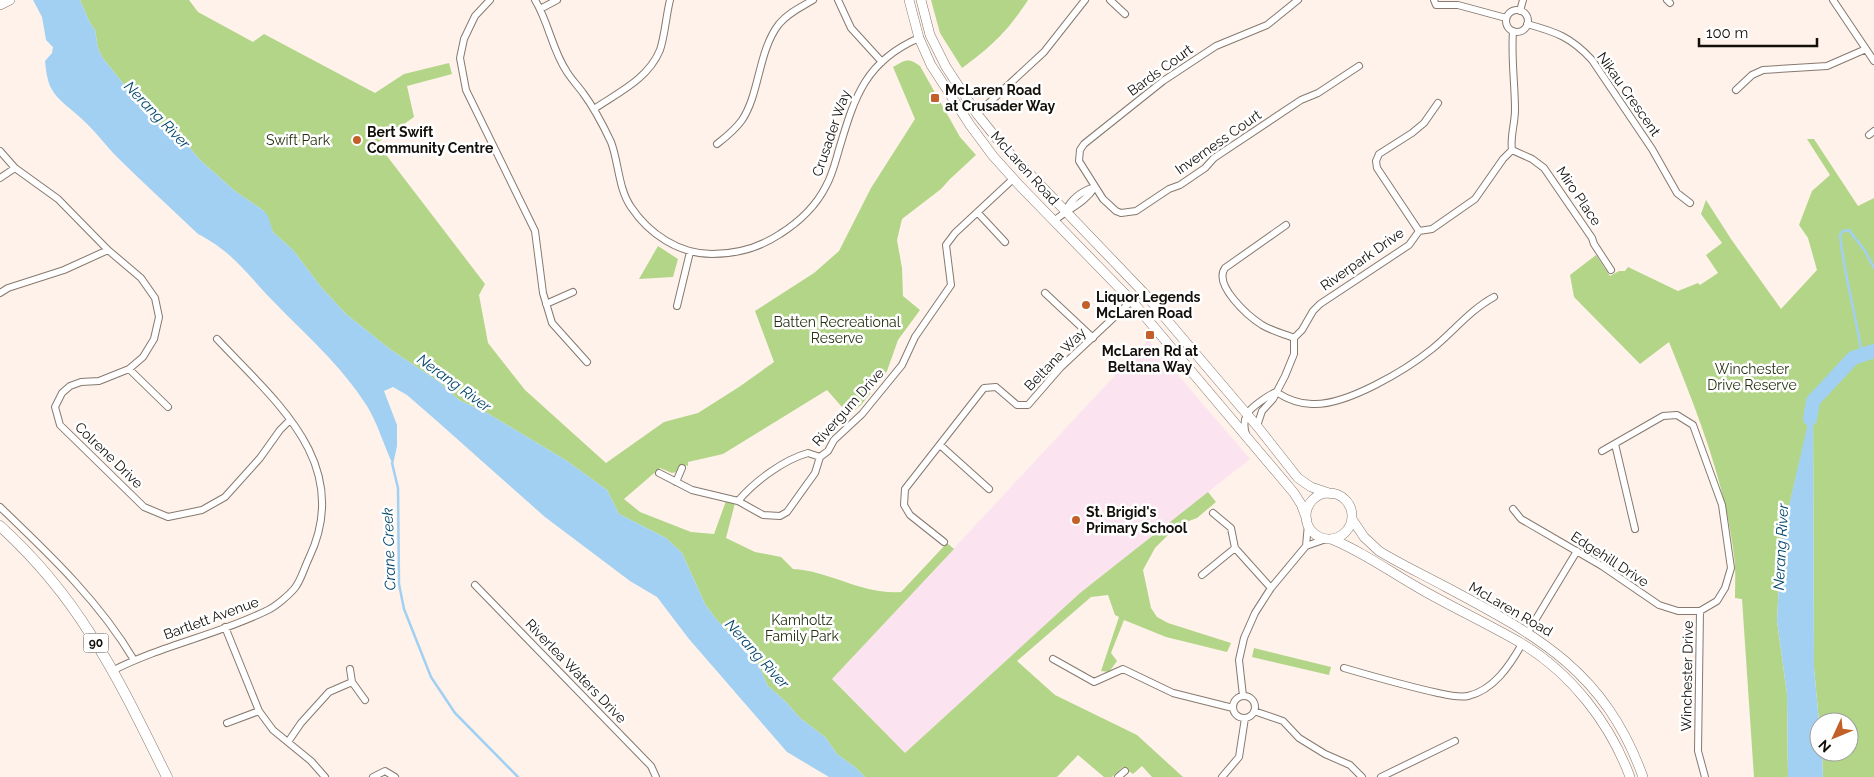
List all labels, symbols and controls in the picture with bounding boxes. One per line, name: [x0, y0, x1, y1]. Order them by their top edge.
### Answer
scale bar: [1699, 15, 1816, 47]
text: 100 m: [1706, 24, 1748, 42]
street label: Bards Court: [1124, 41, 1196, 99]
street label: Nikau Crescent: [1594, 49, 1664, 139]
water label: Nerang River: [120, 78, 194, 153]
place label: McLaren Road at Crusader Way: [945, 82, 1055, 114]
street label: Crusader Way: [809, 87, 853, 179]
marker: McLaren Road at Crusader Way: [929, 92, 941, 104]
street label: Inverness Court: [1172, 106, 1264, 178]
place label: Bert Swift Community Centre: [367, 124, 494, 156]
street label: McLaren Road: [988, 128, 1062, 208]
park label: Swift Park: [266, 132, 331, 148]
marker: Bert Swift Community Centre: [351, 134, 363, 146]
street label: Miro Place: [1553, 163, 1605, 229]
street label: Riverpark Drive: [1317, 224, 1407, 294]
place label: Liquor Legends McLaren Road: [1096, 289, 1200, 321]
marker: Liquor Legends McLaren Road: [1080, 299, 1092, 311]
park label: Batten Recreational Reserve: [773, 314, 901, 346]
street label: Beltana Way: [1021, 324, 1089, 394]
marker: McLaren Rd at Beltana Way: [1144, 329, 1156, 341]
place label: McLaren Rd at Beltana Way: [1102, 343, 1199, 375]
water label: Nerang River: [414, 350, 495, 416]
park label: Winchester Drive Reserve: [1707, 361, 1797, 393]
street label: Rivergum Drive: [809, 365, 887, 449]
street label: Colrene Drive: [72, 419, 146, 491]
water label: Nerang River: [1770, 502, 1792, 591]
place label: St. Brigid's Primary School: [1086, 504, 1188, 536]
water label: Crane Creek: [379, 507, 399, 591]
marker: St. Brigid's Primary School: [1070, 514, 1082, 526]
street label: Edgehill Drive: [1568, 528, 1652, 590]
street label: McLaren Road: [1466, 579, 1556, 639]
street label: Bartlett Avenue: [161, 593, 261, 643]
park label: Kamholtz Family Park: [765, 612, 839, 644]
street label: Riverlea Waters Drive: [522, 616, 630, 726]
water label: Nerang River: [721, 616, 793, 693]
street label: Winchester Drive: [1678, 620, 1696, 732]
road number: 90: [84, 634, 108, 652]
north arrow: [1809, 712, 1859, 762]
text: N: [1815, 737, 1834, 755]

